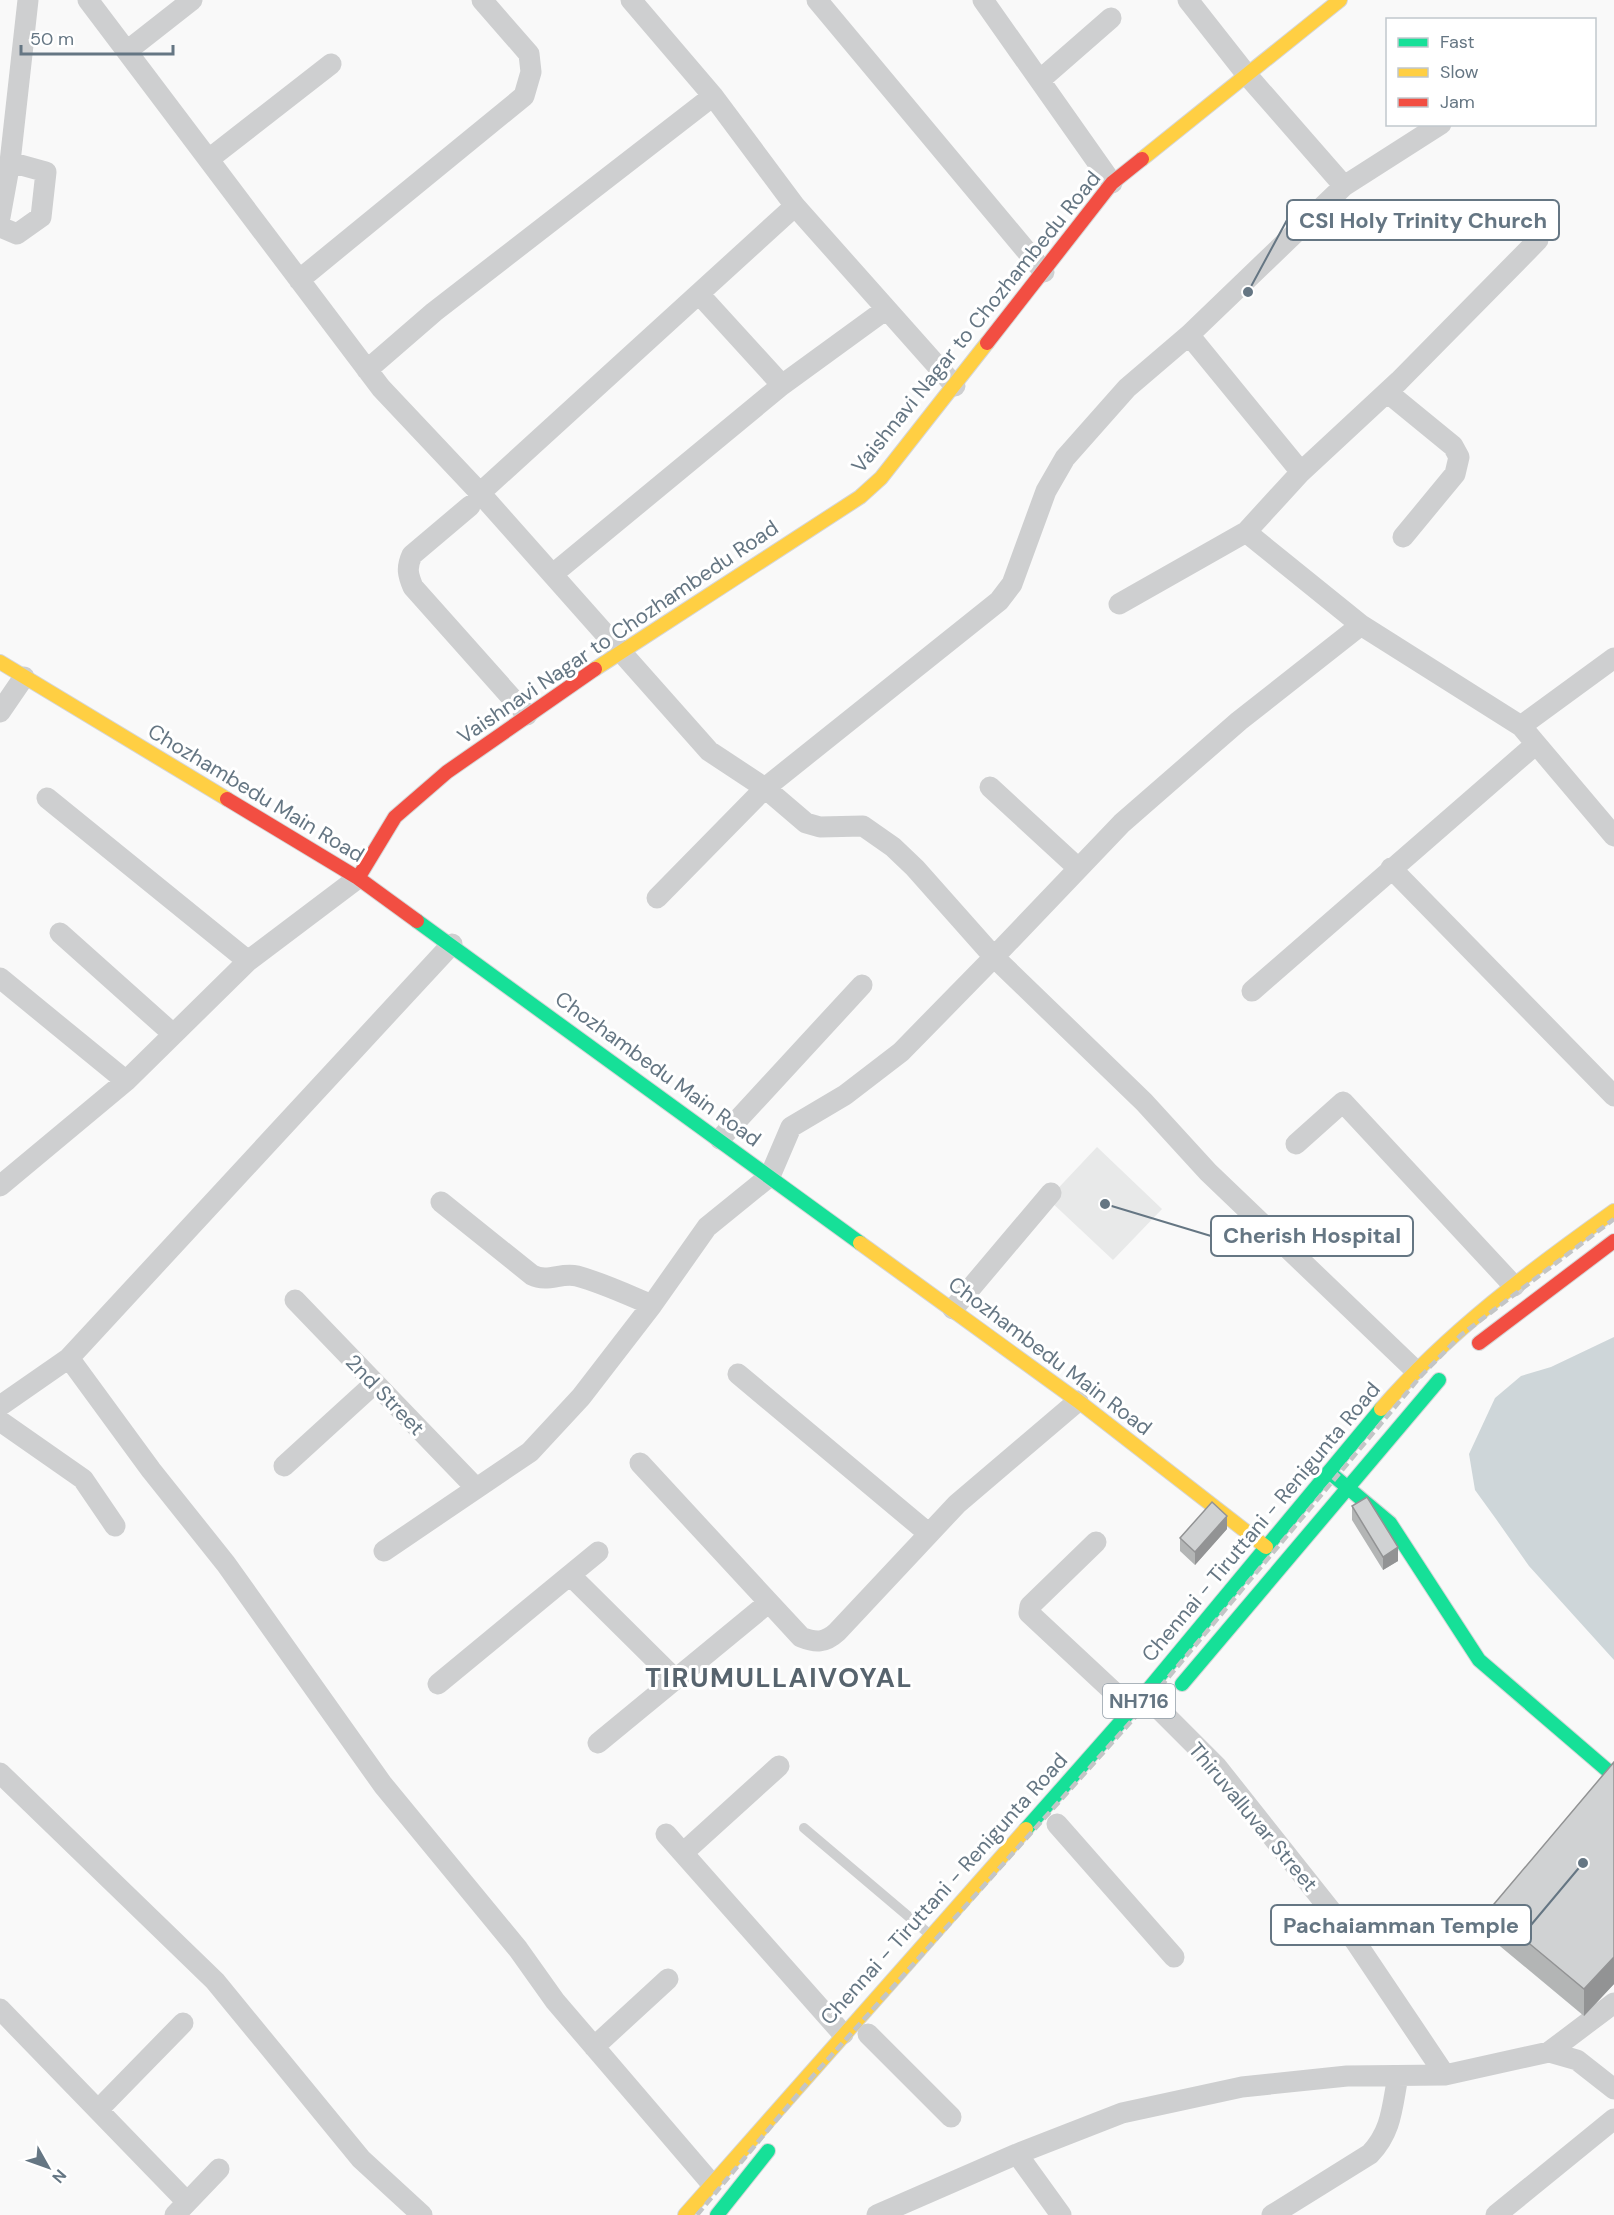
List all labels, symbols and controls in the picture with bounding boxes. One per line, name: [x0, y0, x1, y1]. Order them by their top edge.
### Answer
scale bar: [21, 18, 172, 56]
legend: [1386, 18, 1596, 126]
text: 50 m: [30, 27, 74, 51]
text: Fast: [1440, 30, 1475, 54]
text: Slow: [1440, 60, 1479, 84]
text: Jam: [1440, 90, 1475, 114]
street label: Vaishnavi Nagar to Chozhambedu Road: [845, 165, 1107, 479]
callout: CSI Holy Trinity Church: [1287, 200, 1559, 240]
text: CSI Holy Trinity Church: [1299, 206, 1547, 235]
street label: Vaishnavi Nagar to Chozhambedu Road: [452, 514, 784, 750]
street label: Chozhambedu Main Road: [143, 717, 369, 869]
street label: Chozhambedu Main Road: [549, 985, 767, 1153]
callout: Cherish Hospital: [1211, 1216, 1413, 1256]
text: Cherish Hospital: [1223, 1221, 1401, 1250]
street label: Chozhambedu Main Road: [943, 1270, 1157, 1442]
street label: 2nd Street: [339, 1348, 431, 1442]
street label: Chennai - Tiruttani - Renigunta Road: [1136, 1376, 1386, 1668]
district label: TIRUMULLAIVOYAL: [645, 1660, 913, 1695]
road number: NH716: [1103, 1684, 1175, 1718]
street label: Thiruvalluvar Street: [1182, 1736, 1324, 1898]
street label: Chennai - Tiruttani - Renigunta Road: [814, 1747, 1074, 2031]
callout: Pachaiamman Temple: [1271, 1905, 1531, 1945]
text: Pachaiamman Temple: [1283, 1911, 1519, 1940]
north arrow: [18, 2137, 78, 2197]
text: N: [47, 2165, 71, 2188]

